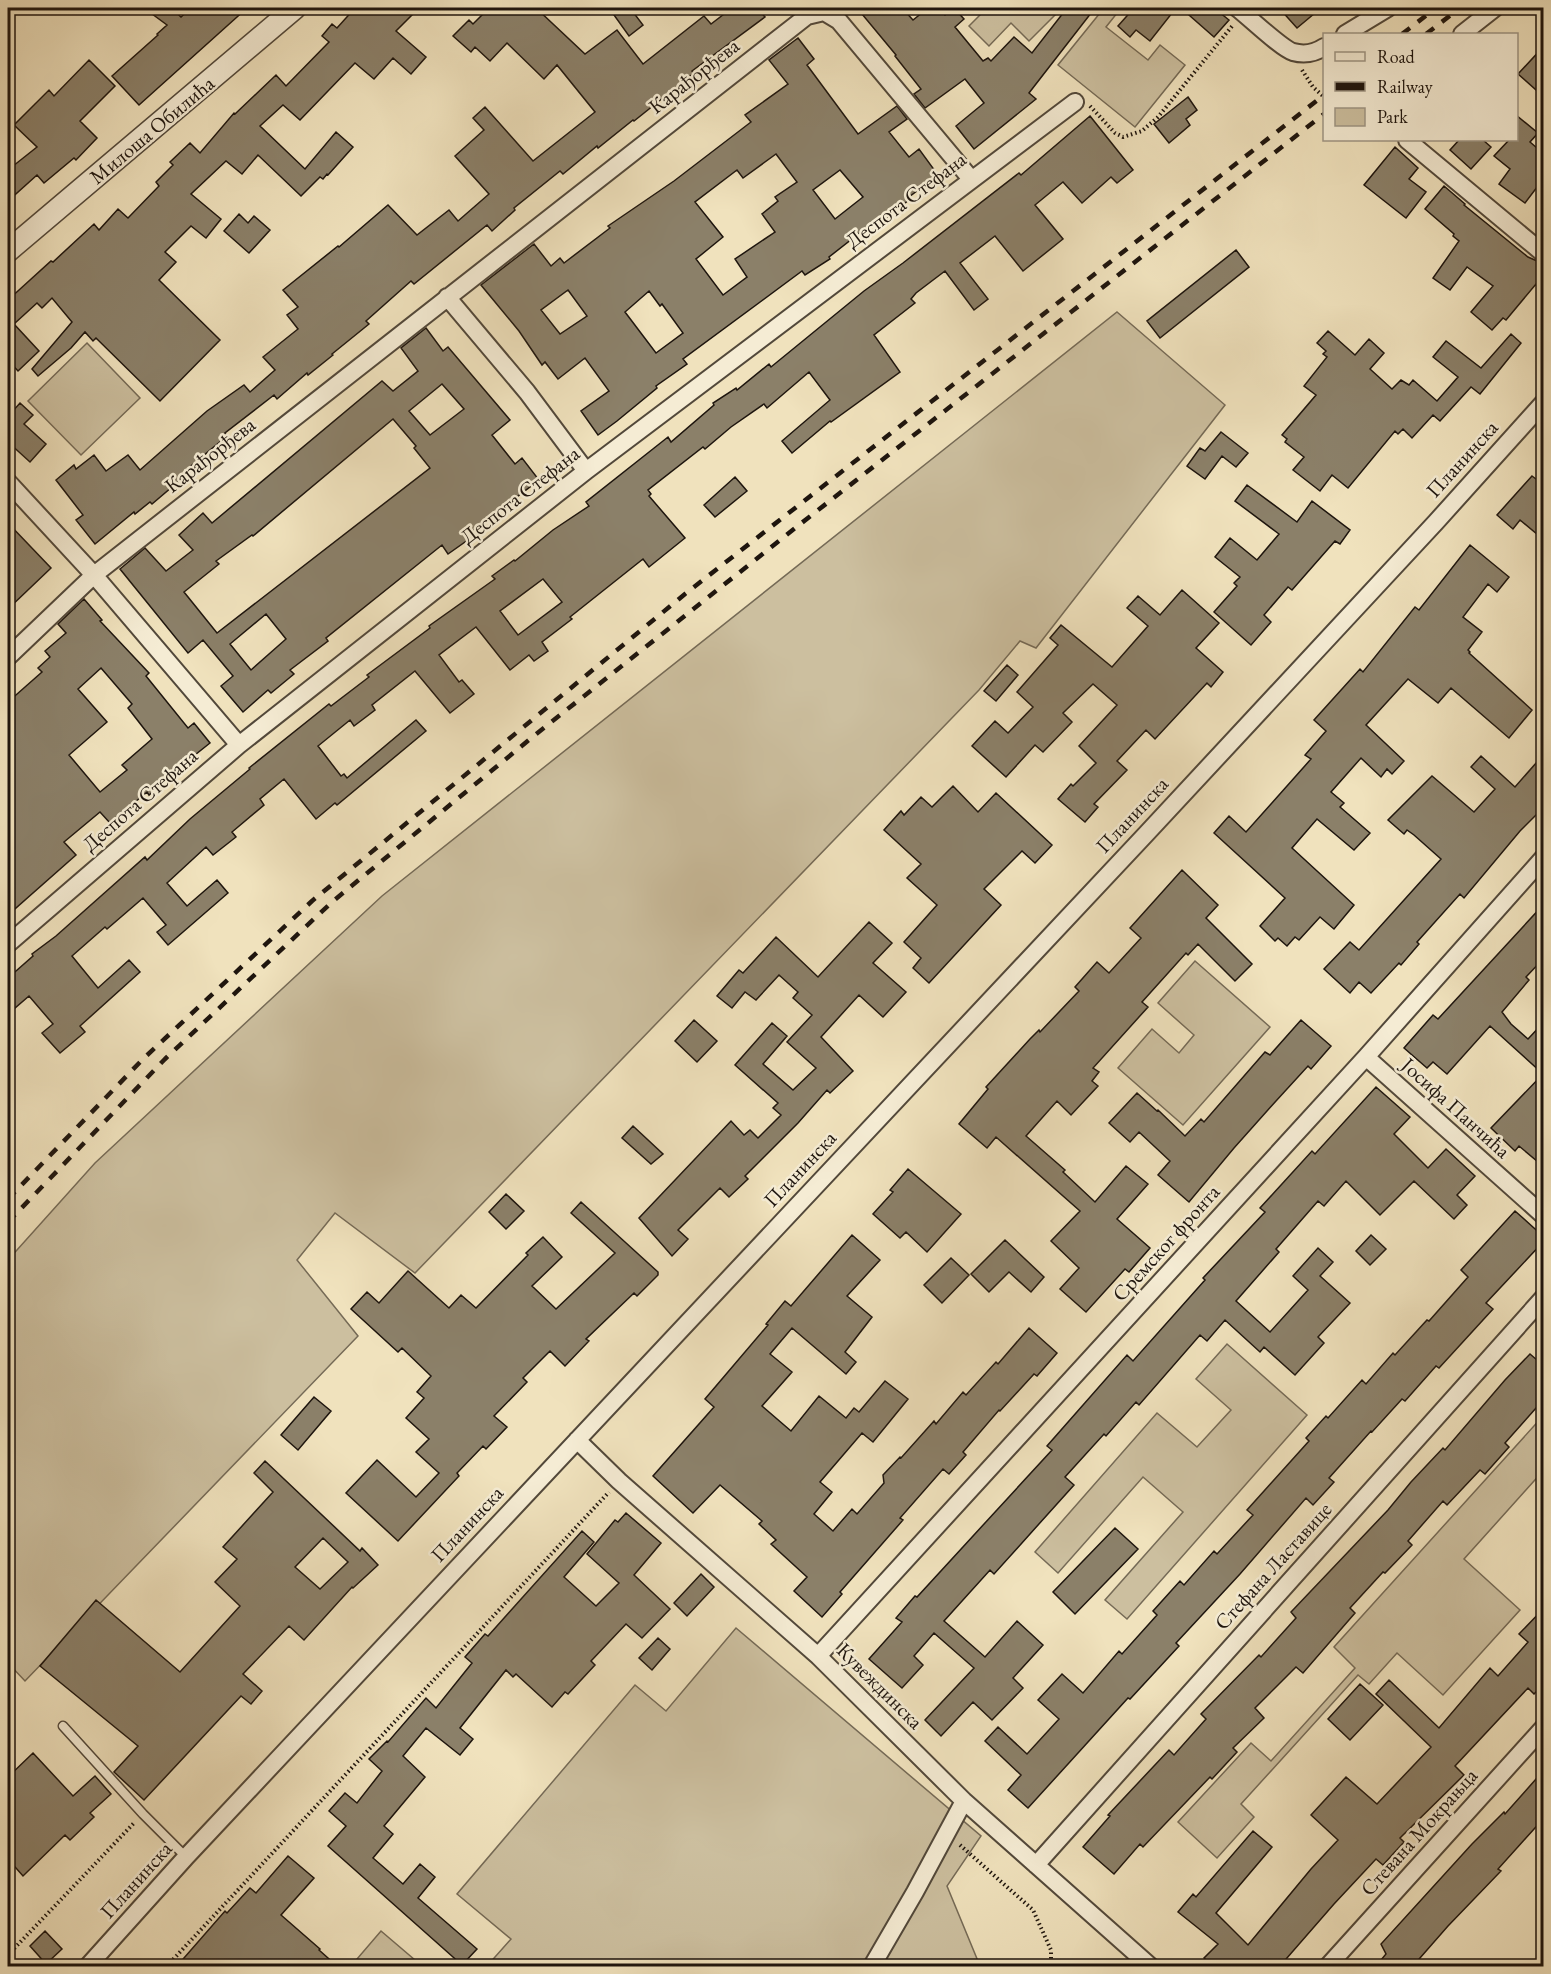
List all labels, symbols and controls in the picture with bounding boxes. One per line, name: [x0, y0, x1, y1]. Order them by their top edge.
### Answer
street label: Карађорђева: [643, 31, 745, 119]
legend: [1323, 33, 1518, 141]
text: Road: [1377, 45, 1416, 68]
street label: Милоша Обилића: [84, 69, 220, 190]
text: Railway: [1377, 75, 1433, 98]
text: Park: [1377, 105, 1408, 128]
street label: Деспота Стефана: [840, 145, 972, 254]
street label: Карађорђева: [159, 410, 261, 498]
street label: Планинска: [1420, 414, 1504, 503]
street label: Деспота Стефана: [455, 439, 585, 550]
street label: Деспота Стефана: [76, 742, 203, 857]
street label: Планинска: [1089, 770, 1174, 859]
street label: Јосифа Панчића: [1395, 1050, 1517, 1164]
street label: Планинска: [757, 1124, 842, 1213]
street label: Сремског фронта: [1106, 1178, 1226, 1307]
street label: Планинска: [424, 1479, 509, 1568]
street label: Стефана Ластавице: [1208, 1496, 1337, 1635]
street label: Кувеждинска: [831, 1637, 930, 1735]
street label: Стевана Мокрањца: [1354, 1762, 1484, 1901]
street label: Планинска: [94, 1835, 178, 1924]

